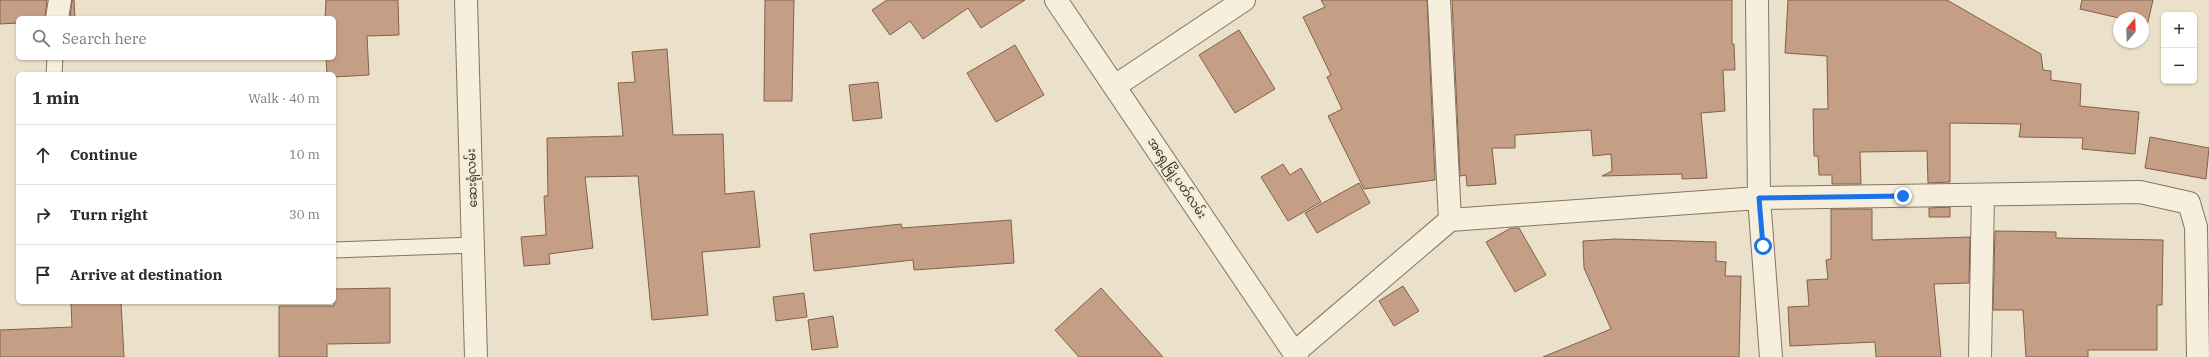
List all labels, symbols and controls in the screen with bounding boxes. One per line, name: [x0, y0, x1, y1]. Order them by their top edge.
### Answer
north arrow: [2113, 12, 2149, 48]
map controls: [2161, 12, 2197, 84]
button: +: [2161, 12, 2197, 48]
search box: [16, 16, 336, 60]
icon: search: [30, 27, 52, 49]
text: Search here: [62, 29, 147, 48]
button: −: [2161, 48, 2197, 84]
text: 1 min: [32, 87, 80, 109]
text: Walk · 40 m: [248, 90, 320, 107]
street label: အရှေ့မြို့ပတ်လမ်း: [1142, 134, 1211, 223]
icon: ahead: [32, 144, 54, 166]
text: Continue: [70, 145, 137, 164]
text: 10 m: [289, 146, 320, 163]
street label: ဆေးရုံလမ်း: [462, 148, 483, 208]
route end: [1894, 187, 1912, 205]
icon: right: [32, 204, 54, 226]
text: Turn right: [70, 205, 148, 224]
text: 30 m: [289, 206, 320, 223]
route start: [1754, 237, 1772, 255]
icon: arrive: [32, 264, 54, 286]
text: Arrive at destination: [70, 265, 222, 284]

